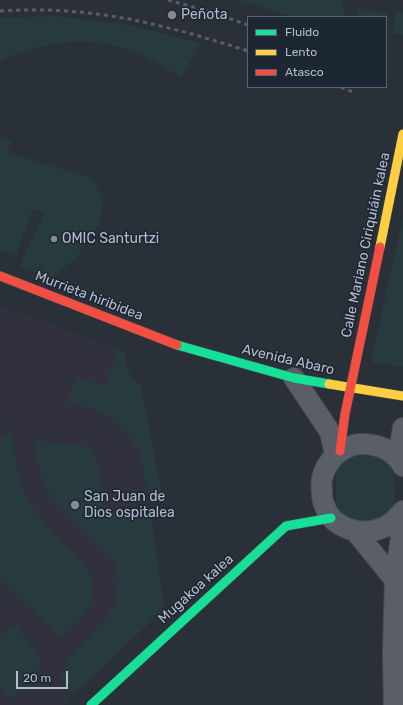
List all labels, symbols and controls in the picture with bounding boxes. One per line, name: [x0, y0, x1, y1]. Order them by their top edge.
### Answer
place label: Peñota: [181, 7, 227, 23]
marker: Peñota: [166, 9, 178, 21]
legend: [247, 16, 387, 88]
text: Fluido: [285, 25, 319, 39]
text: Lento: [285, 45, 317, 59]
text: Atasco: [285, 65, 324, 79]
street label: Calle Mariano Ciriquiáin kalea: [338, 151, 394, 339]
place label: OMIC Santurtzi: [62, 231, 159, 247]
marker: OMIC Santurtzi: [49, 234, 59, 244]
street label: Murrieta hiribidea: [33, 268, 145, 324]
street label: Avenida Abaro: [240, 341, 336, 379]
place label: San Juan de Dios ospitalea: [84, 489, 175, 522]
marker: San Juan de Dios ospitalea: [69, 499, 81, 511]
street label: Mugakoa kalea: [155, 551, 237, 627]
scale bar: [18, 663, 70, 689]
text: 20 m: [23, 671, 51, 685]

